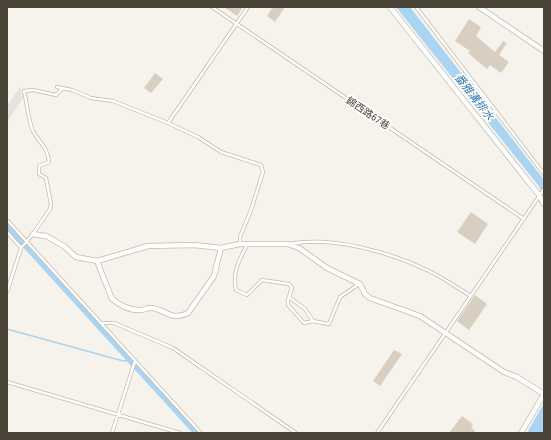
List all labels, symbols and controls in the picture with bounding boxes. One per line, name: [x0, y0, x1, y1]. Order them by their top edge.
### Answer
water label: 番雅溝排水: [452, 71, 497, 123]
street label: 錦西路67巷: [344, 94, 392, 132]

